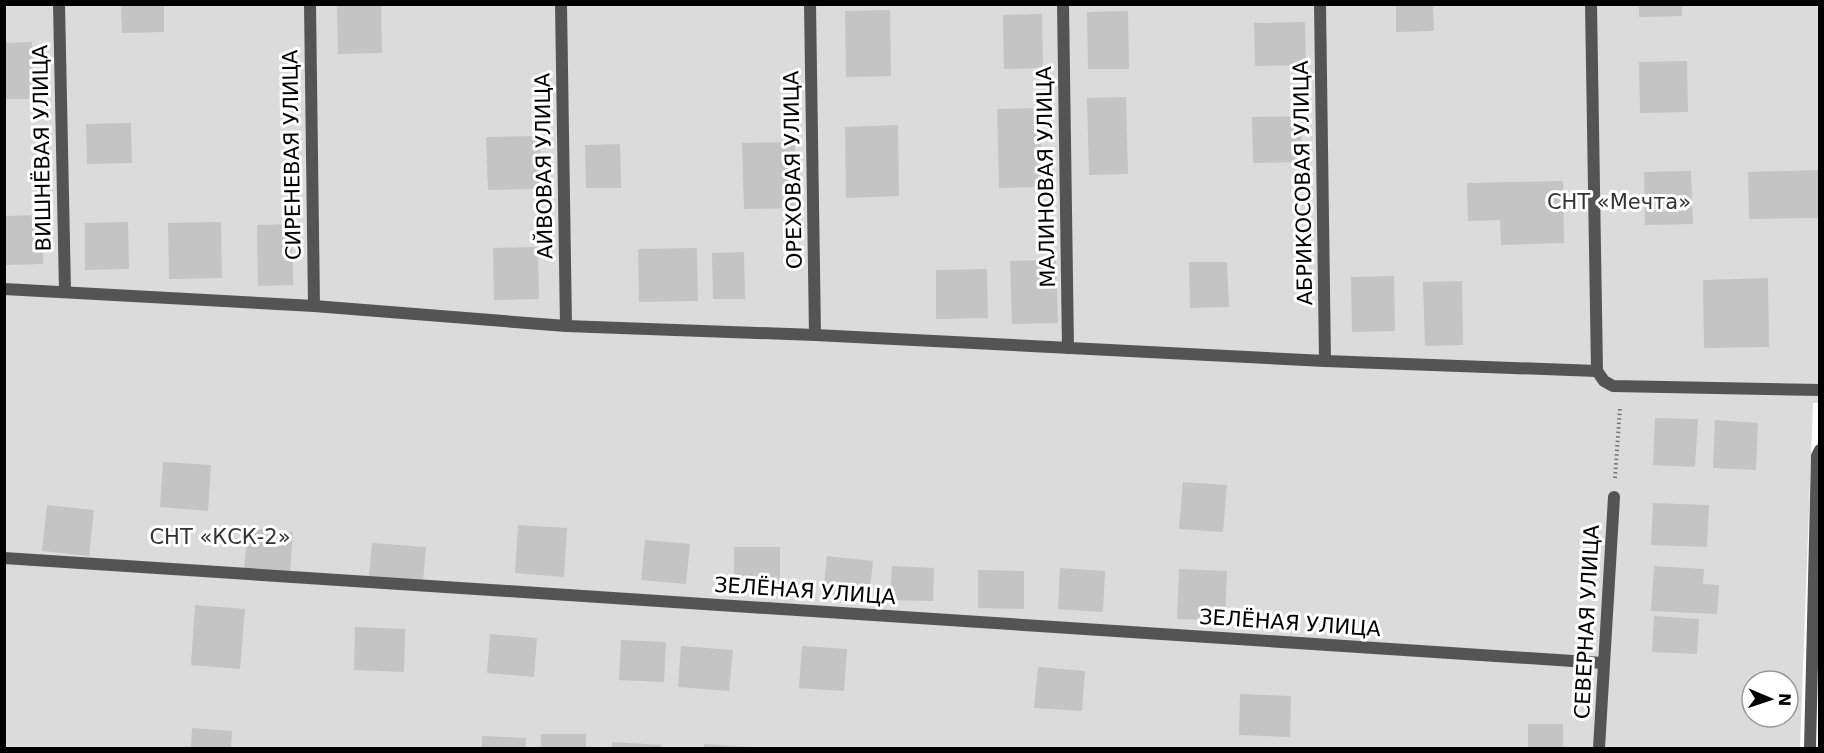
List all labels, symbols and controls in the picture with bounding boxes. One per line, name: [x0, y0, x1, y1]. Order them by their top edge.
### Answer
street label: ВИШНЁВАЯ УЛИЦА: [27, 44, 56, 252]
street label: СИРЕНЕВАЯ УЛИЦА: [278, 49, 306, 260]
street label: АБРИКОСОВАЯ УЛИЦА: [1289, 60, 1317, 306]
street label: МАЛИНОВАЯ УЛИЦА: [1032, 66, 1060, 288]
street label: ОРЕХОВАЯ УЛИЦА: [779, 70, 807, 269]
street label: АЙВОВАЯ УЛИЦА: [529, 72, 558, 259]
park label: СНТ «Мечта»: [1547, 190, 1691, 214]
street label: СЕВЕРНАЯ УЛИЦА: [1570, 524, 1604, 720]
park label: СНТ «КСК-2»: [149, 525, 291, 549]
street label: ЗЕЛЁНАЯ УЛИЦА: [713, 572, 897, 609]
street label: ЗЕЛЁНАЯ УЛИЦА: [1198, 604, 1382, 641]
north arrow: [1740, 669, 1800, 729]
text: N: [1775, 692, 1794, 707]

